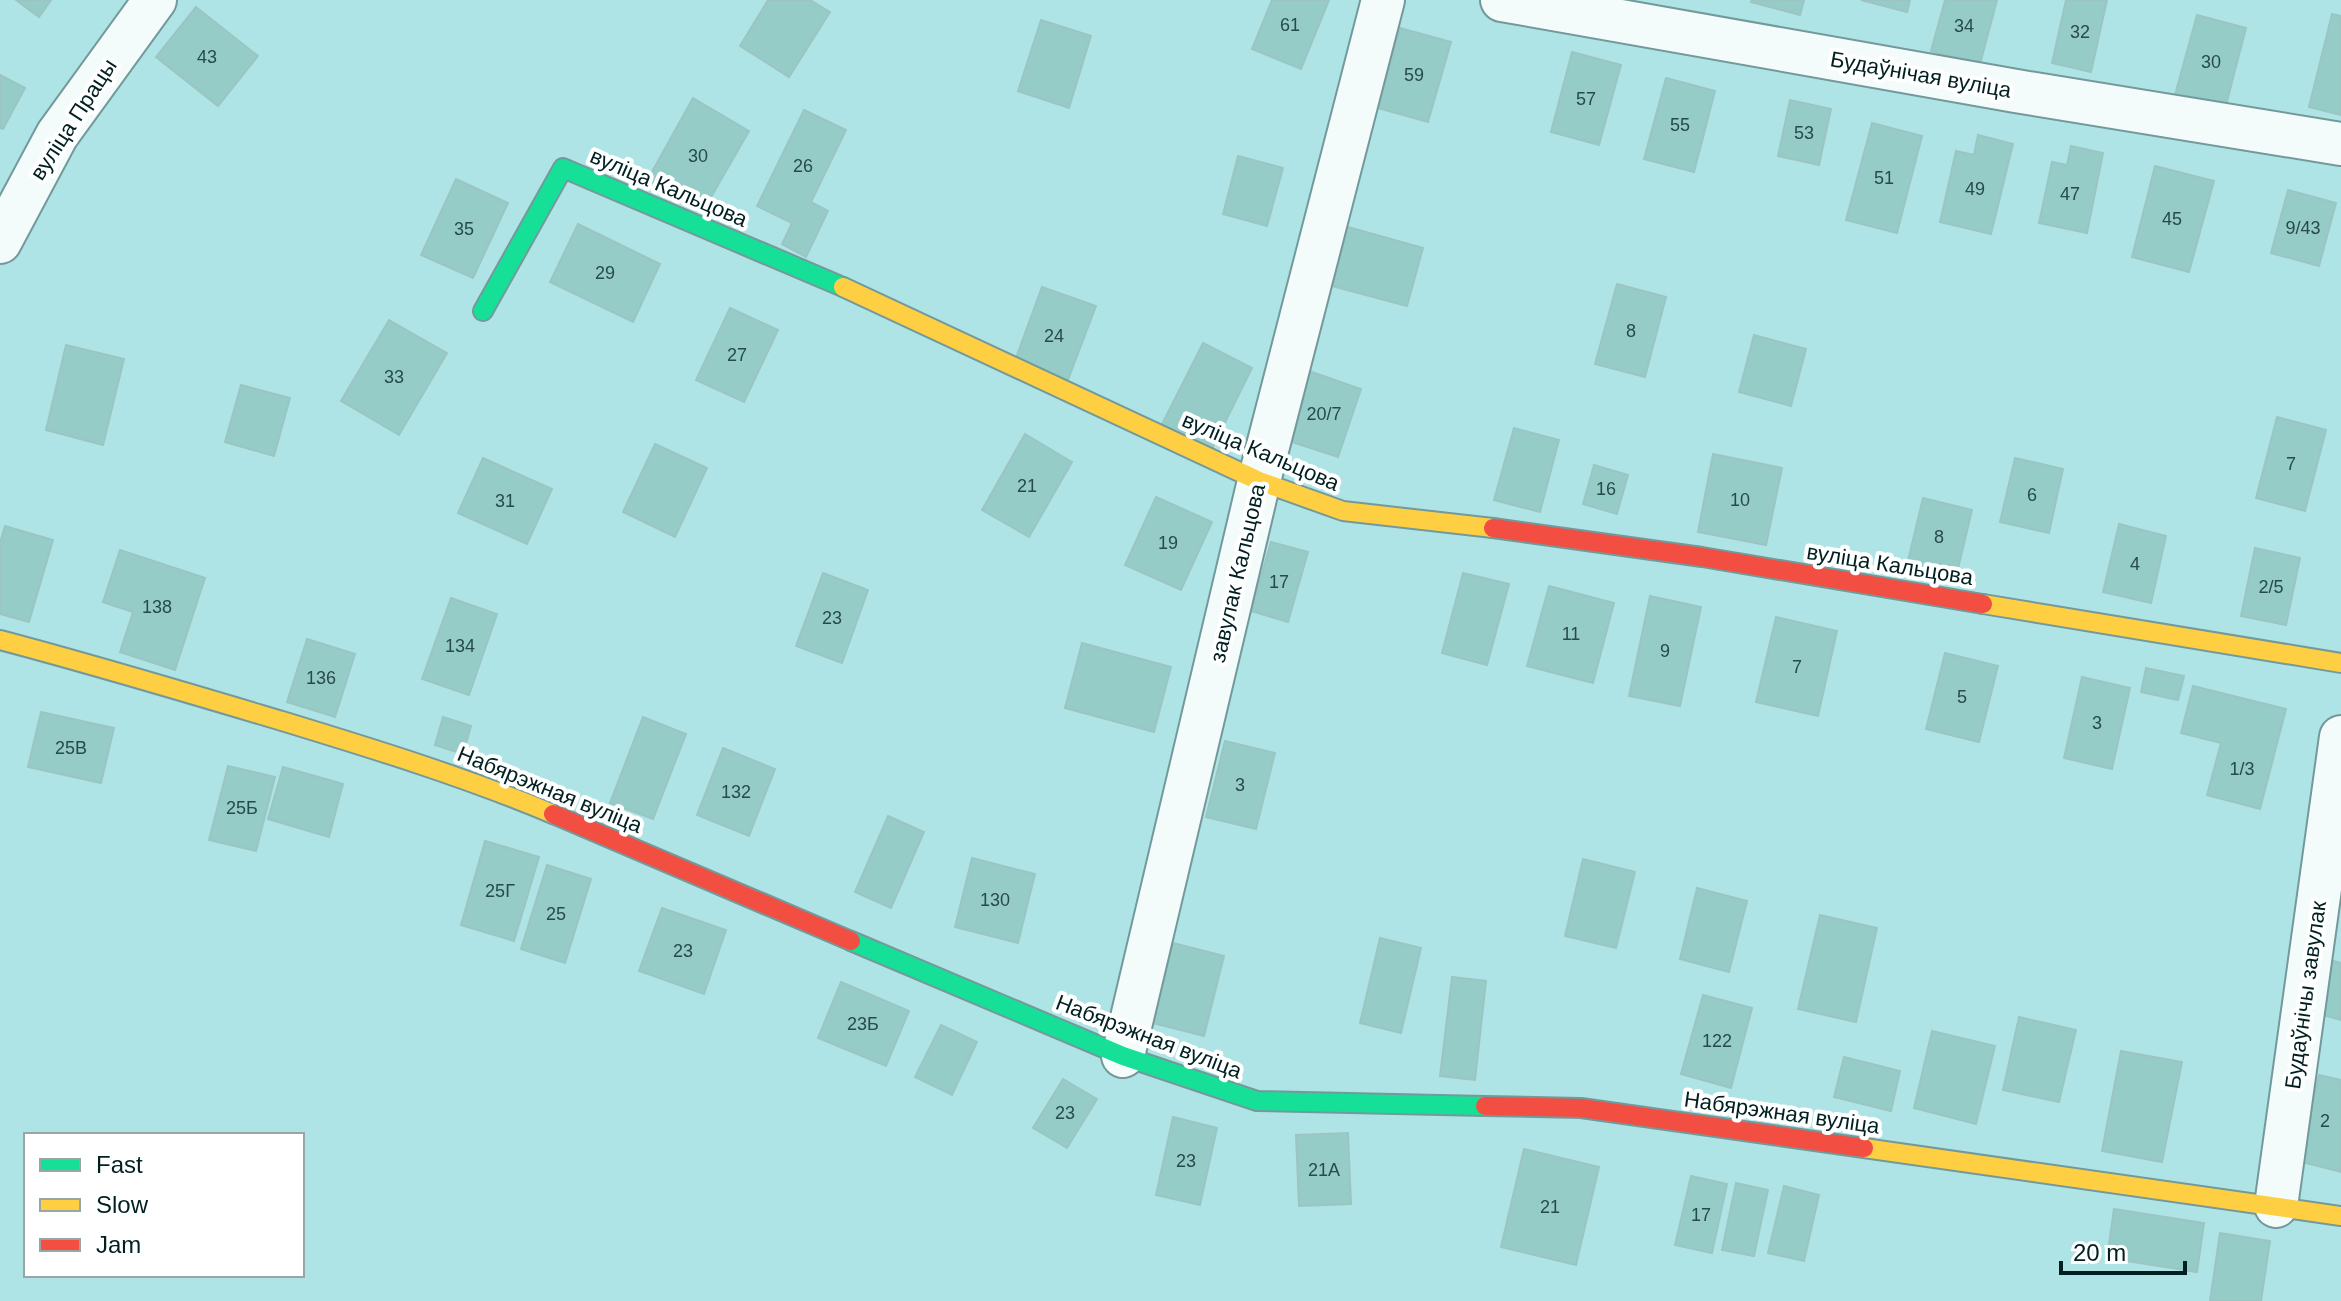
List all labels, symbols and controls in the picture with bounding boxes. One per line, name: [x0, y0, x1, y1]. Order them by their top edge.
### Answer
house number: 61: [1280, 15, 1300, 35]
house number: 34: [1954, 16, 1974, 36]
house number: 32: [2070, 22, 2090, 42]
street label: Будаўнічая вуліца: [1828, 46, 2014, 103]
house number: 43: [197, 47, 217, 67]
house number: 30: [2201, 52, 2221, 72]
street label: вуліца Працы: [25, 54, 122, 184]
house number: 59: [1404, 65, 1424, 85]
house number: 57: [1576, 89, 1596, 109]
house number: 55: [1670, 115, 1690, 135]
house number: 53: [1794, 123, 1814, 143]
street label: вуліца Кальцова: [587, 143, 752, 232]
house number: 30: [688, 146, 708, 166]
house number: 26: [793, 156, 813, 176]
house number: 51: [1874, 168, 1894, 188]
house number: 49: [1965, 179, 1985, 199]
house number: 47: [2060, 184, 2080, 204]
house number: 45: [2162, 209, 2182, 229]
house number: 9/43: [2285, 218, 2321, 238]
house number: 35: [454, 219, 474, 239]
house number: 29: [595, 263, 615, 283]
house number: 8: [1626, 321, 1636, 341]
house number: 24: [1044, 326, 1064, 346]
house number: 27: [727, 345, 747, 365]
house number: 33: [384, 367, 404, 387]
house number: 20/7: [1306, 404, 1342, 424]
street label: вуліца Кальцова: [1179, 407, 1344, 496]
house number: 7: [2286, 454, 2296, 474]
house number: 21: [1017, 476, 1037, 496]
house number: 16: [1596, 479, 1616, 499]
street label: завулак Кальцова: [1205, 481, 1270, 665]
house number: 6: [2027, 485, 2037, 505]
house number: 10: [1730, 490, 1750, 510]
house number: 31: [495, 491, 515, 511]
house number: 8: [1934, 527, 1944, 547]
house number: 19: [1158, 533, 1178, 553]
street label: вуліца Кальцова: [1805, 539, 1976, 590]
house number: 4: [2130, 554, 2140, 574]
house number: 17: [1269, 572, 1289, 592]
house number: 2/5: [2258, 577, 2284, 597]
house number: 138: [142, 597, 172, 617]
house number: 23: [822, 608, 842, 628]
house number: 11: [1562, 624, 1580, 644]
house number: 134: [445, 636, 475, 656]
house number: 9: [1660, 641, 1670, 661]
house number: 7: [1792, 657, 1802, 677]
house number: 136: [306, 668, 336, 688]
house number: 5: [1957, 687, 1967, 707]
house number: 3: [2092, 713, 2102, 733]
house number: 25В: [55, 738, 87, 758]
street label: Набярэжная вуліца: [454, 741, 647, 838]
house number: 1/3: [2229, 759, 2255, 779]
house number: 3: [1235, 775, 1245, 795]
house number: 132: [721, 782, 751, 802]
house number: 25Б: [226, 798, 258, 818]
house number: 25Г: [485, 881, 515, 901]
house number: 130: [980, 890, 1010, 910]
street label: Будаўнічы завулак: [2280, 899, 2331, 1091]
house number: 25: [546, 904, 566, 924]
house number: 23: [673, 941, 693, 961]
street label: Набярэжная вуліца: [1052, 989, 1246, 1084]
house number: 23Б: [847, 1014, 879, 1034]
house number: 122: [1702, 1031, 1732, 1051]
street label: Набярэжная вуліца: [1683, 1086, 1882, 1139]
house number: 23: [1055, 1103, 1075, 1123]
house number: 2: [2320, 1111, 2330, 1131]
legend: [24, 1133, 304, 1277]
text: Fast: [96, 1151, 143, 1178]
house number: 23: [1176, 1151, 1196, 1171]
house number: 21А: [1308, 1160, 1340, 1180]
text: Slow: [96, 1191, 149, 1218]
house number: 21: [1540, 1197, 1560, 1217]
house number: 17: [1691, 1205, 1711, 1225]
scale bar: [2061, 1225, 2185, 1275]
text: Jam: [96, 1231, 141, 1258]
text: 20 m: [2073, 1239, 2126, 1266]

